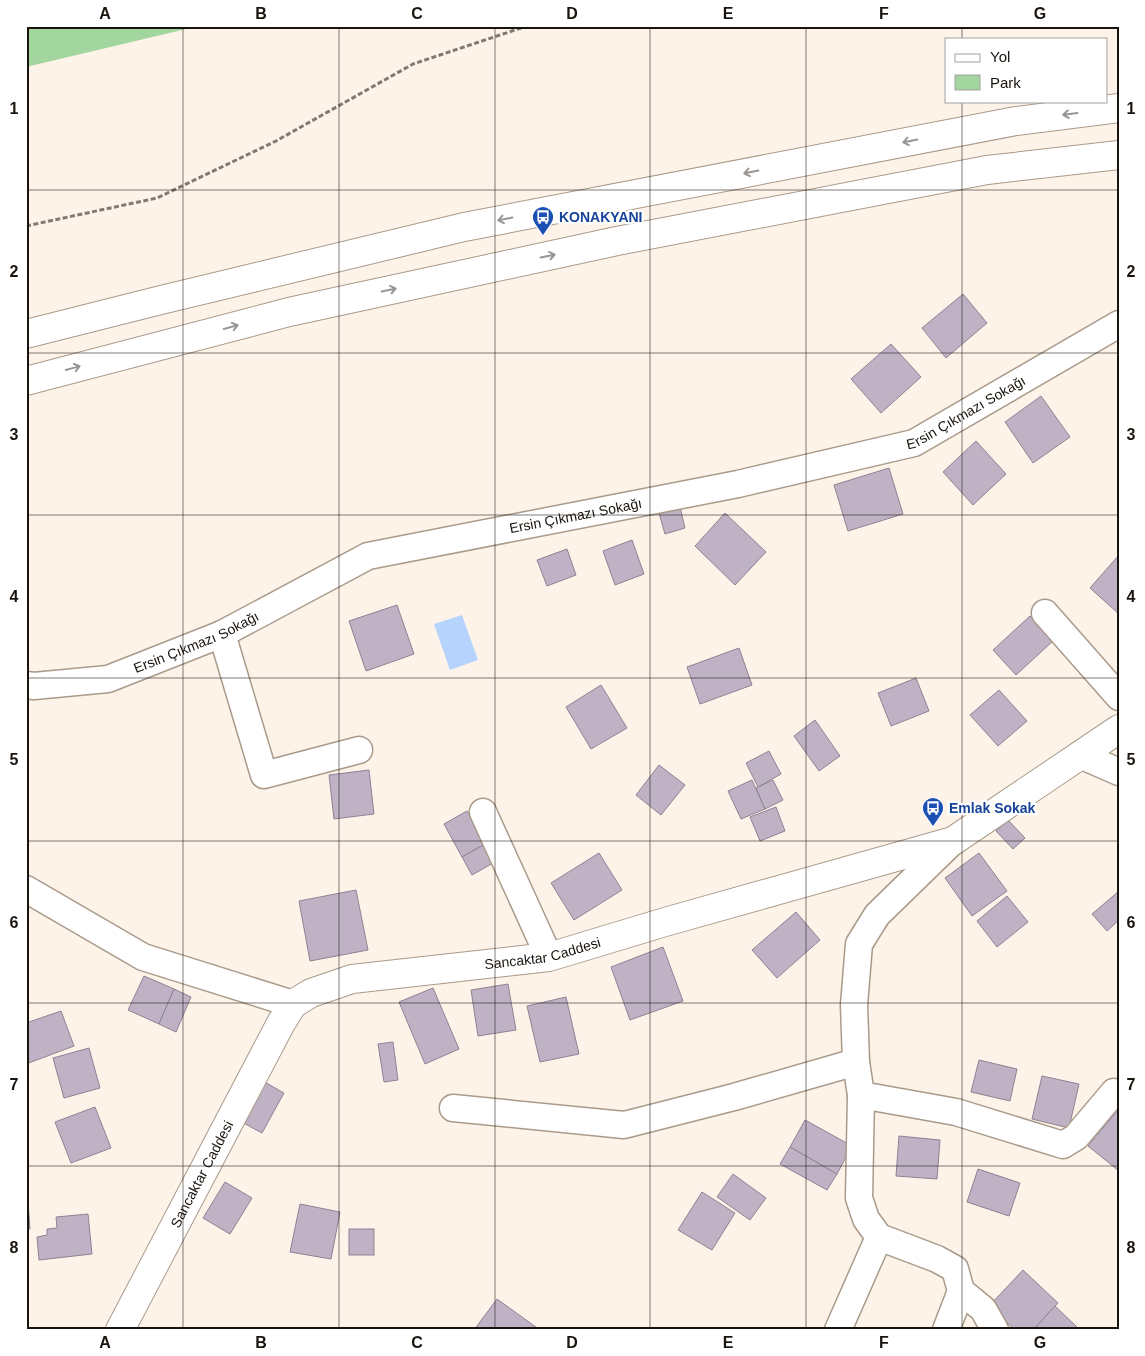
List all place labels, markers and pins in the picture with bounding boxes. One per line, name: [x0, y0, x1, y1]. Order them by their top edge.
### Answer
bus stop icon: KONAKYANI: [531, 205, 555, 236]
place label: KONAKYANI: [559, 209, 643, 225]
bus stop icon: Emlak Sokak: [921, 796, 945, 827]
place label: Emlak Sokak: [949, 800, 1036, 816]

